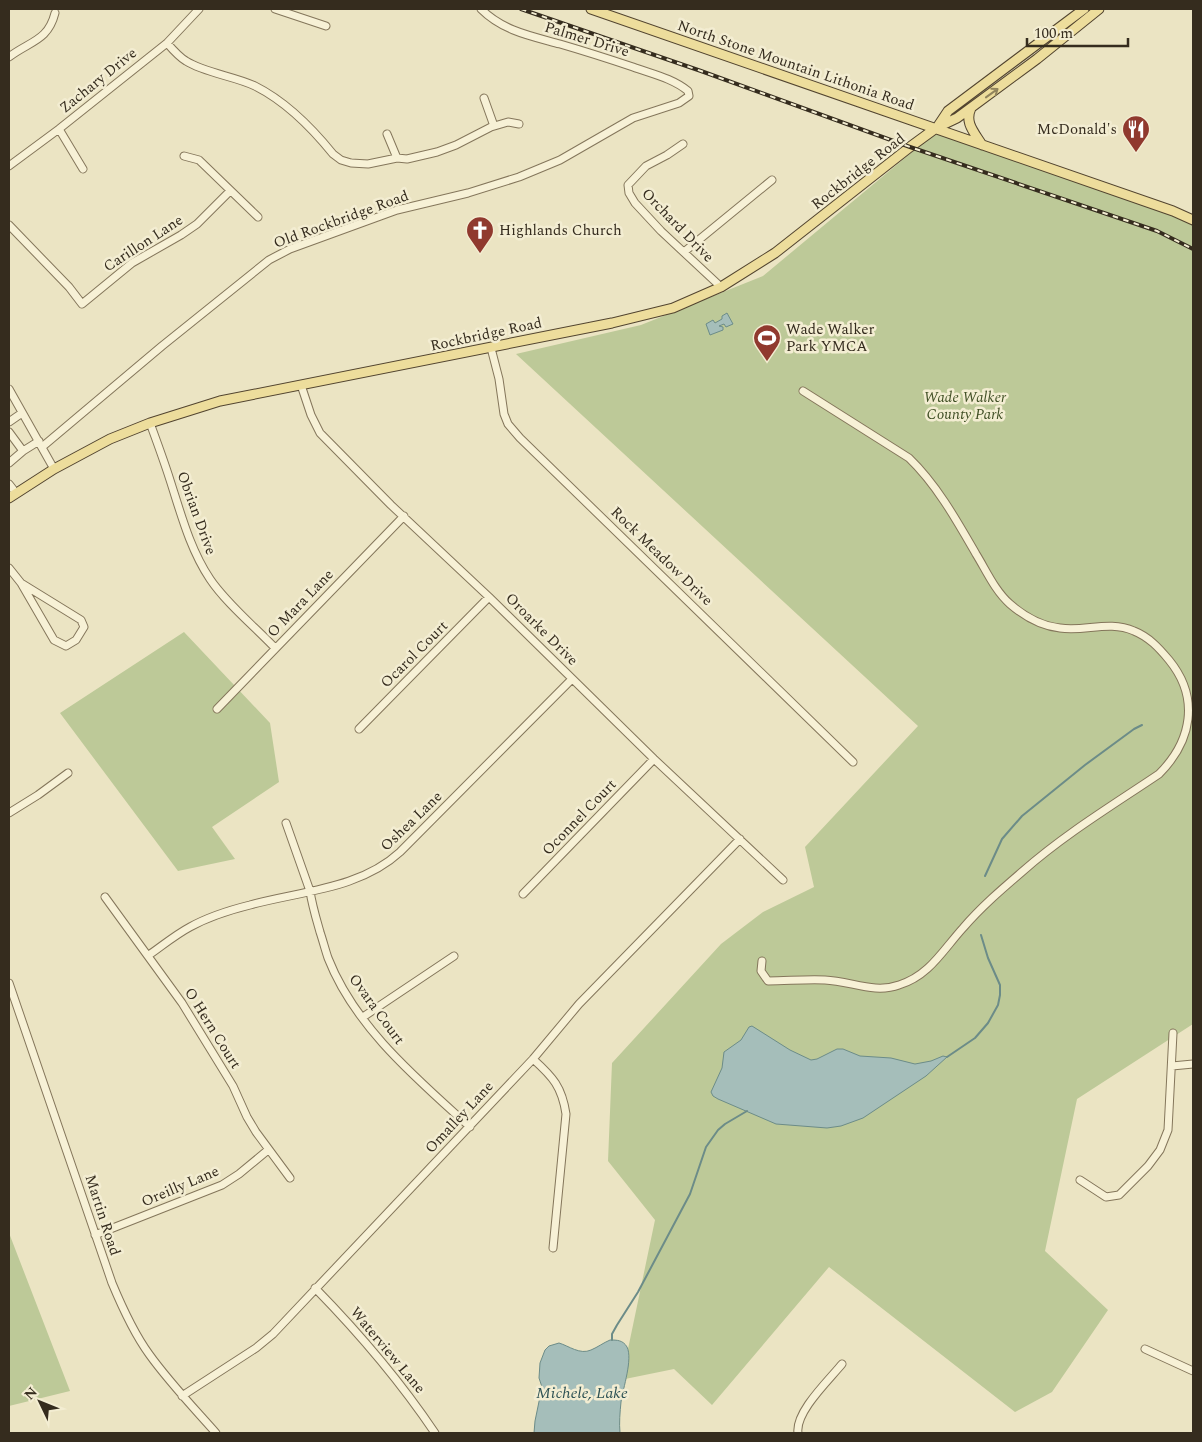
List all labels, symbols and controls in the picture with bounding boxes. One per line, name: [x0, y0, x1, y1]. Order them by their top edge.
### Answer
street label: North Stone Mountain Lithonia Road: [674, 14, 917, 117]
scale bar: [1027, 15, 1128, 47]
street label: Palmer Drive: [542, 16, 632, 63]
text: 100 m: [1034, 22, 1073, 45]
street label: Zachary Drive: [55, 42, 142, 119]
one-way arrow: [984, 87, 998, 98]
restaurant icon: McDonald's: [1121, 114, 1151, 153]
place label: McDonald's: [1037, 118, 1117, 141]
street label: Rockbridge Road: [806, 127, 910, 215]
street label: Orchard Drive: [636, 183, 719, 268]
street label: Old Rockbridge Road: [270, 184, 412, 255]
street label: Carillon Lane: [99, 209, 188, 278]
church icon: Highlands Church: [465, 215, 495, 254]
place label: Highlands Church: [499, 219, 622, 242]
street label: Rockbridge Road: [428, 311, 544, 358]
place label: Wade Walker Park YMCA: [786, 318, 875, 358]
sports icon: Wade Walker Park YMCA: [752, 323, 782, 362]
park label: Wade Walker County Park: [924, 386, 1007, 426]
street label: Obrian Drive: [171, 468, 222, 558]
street label: Rock Meadow Drive: [605, 501, 718, 611]
street label: O Mara Lane: [262, 564, 339, 643]
street label: Oroarke Drive: [500, 588, 583, 671]
street label: Ocarol Court: [375, 615, 453, 693]
street label: Oconnel Court: [537, 774, 622, 861]
street label: Oshea Lane: [375, 786, 448, 857]
street label: Ovara Court: [343, 969, 410, 1050]
street label: O Hern Court: [178, 983, 247, 1074]
street label: Omalley Lane: [420, 1076, 499, 1159]
street label: Oreilly Lane: [138, 1160, 223, 1213]
street label: Martin Road: [79, 1172, 126, 1259]
street label: Waterview Lane: [344, 1302, 431, 1399]
north arrow: [15, 1377, 65, 1427]
water label: Michele, Lake: [536, 1381, 628, 1405]
text: N: [19, 1382, 42, 1405]

